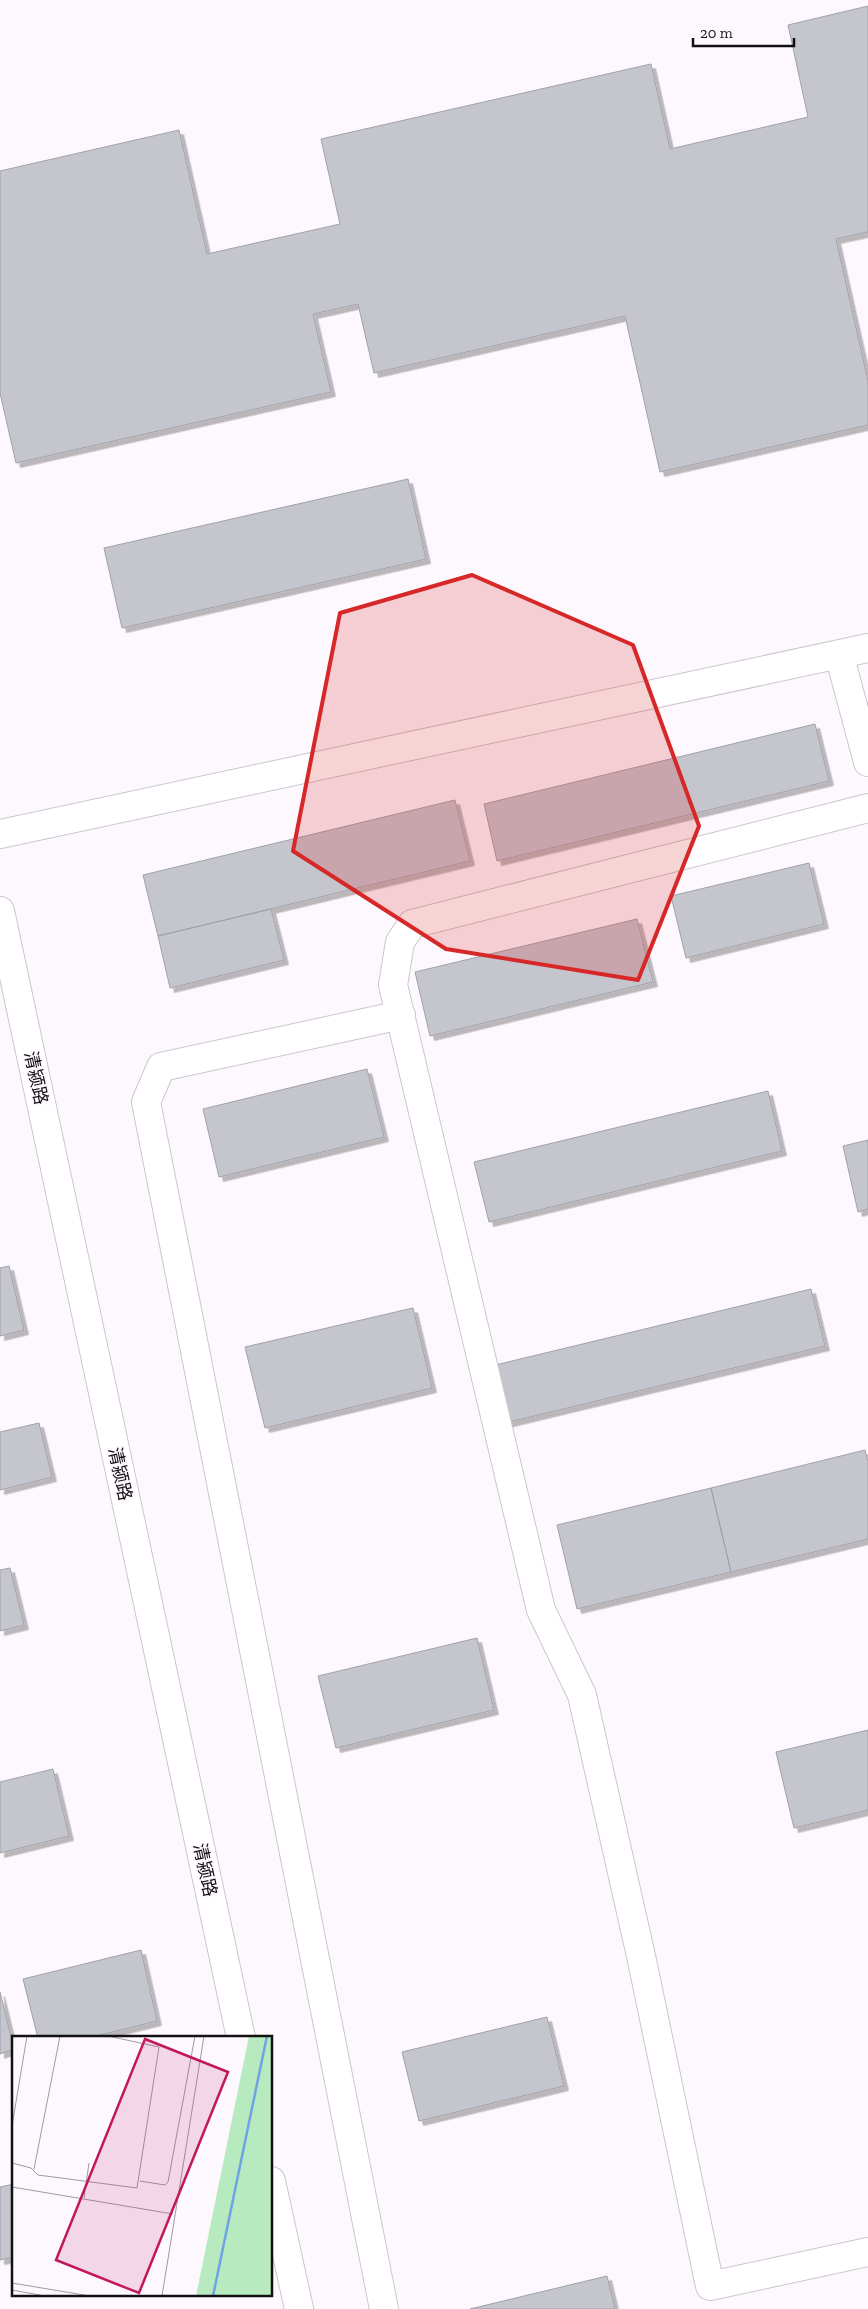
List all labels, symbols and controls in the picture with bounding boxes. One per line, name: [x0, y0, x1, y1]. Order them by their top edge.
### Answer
scale bar: [693, 15, 794, 47]
text: 20 m: [700, 24, 733, 42]
street label: 清颍路: [20, 1049, 52, 1107]
street label: 清颍路: [104, 1445, 136, 1503]
street label: 清颍路: [189, 1841, 221, 1899]
inset map: [12, 2036, 272, 2296]

